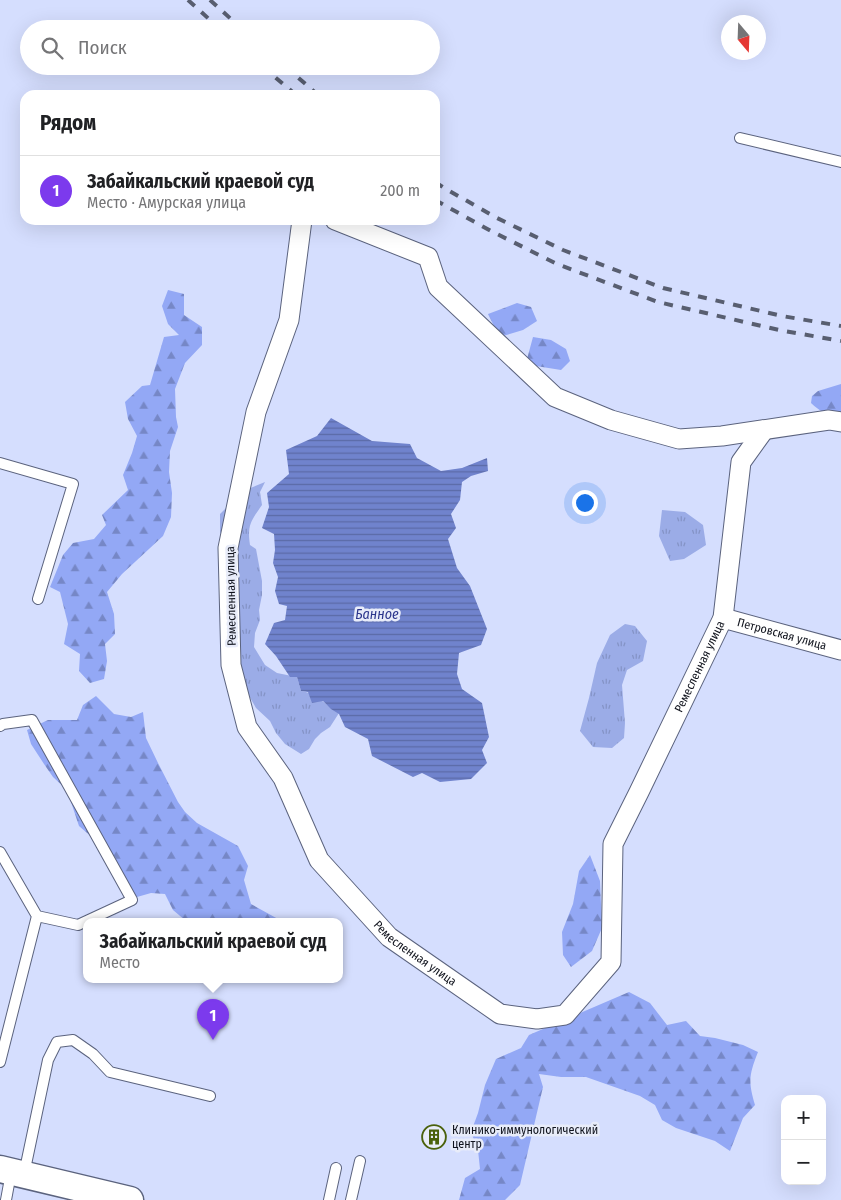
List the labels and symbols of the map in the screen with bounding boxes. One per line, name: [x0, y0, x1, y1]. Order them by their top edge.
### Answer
north arrow: [721, 15, 766, 60]
your location: [572, 490, 598, 516]
street label: Ремесленная улица: [223, 546, 239, 646]
water label: Банное: [355, 606, 399, 623]
street label: Петровская улица: [736, 615, 828, 653]
street label: Ремесленная улица: [672, 618, 728, 714]
street label: Ремесленная улица: [371, 918, 459, 989]
pin: 1: [197, 999, 229, 1040]
place label: Клинико-иммунологический центр: [452, 1123, 598, 1151]
building icon: Клинико-иммунологический центр: [421, 1124, 447, 1150]

